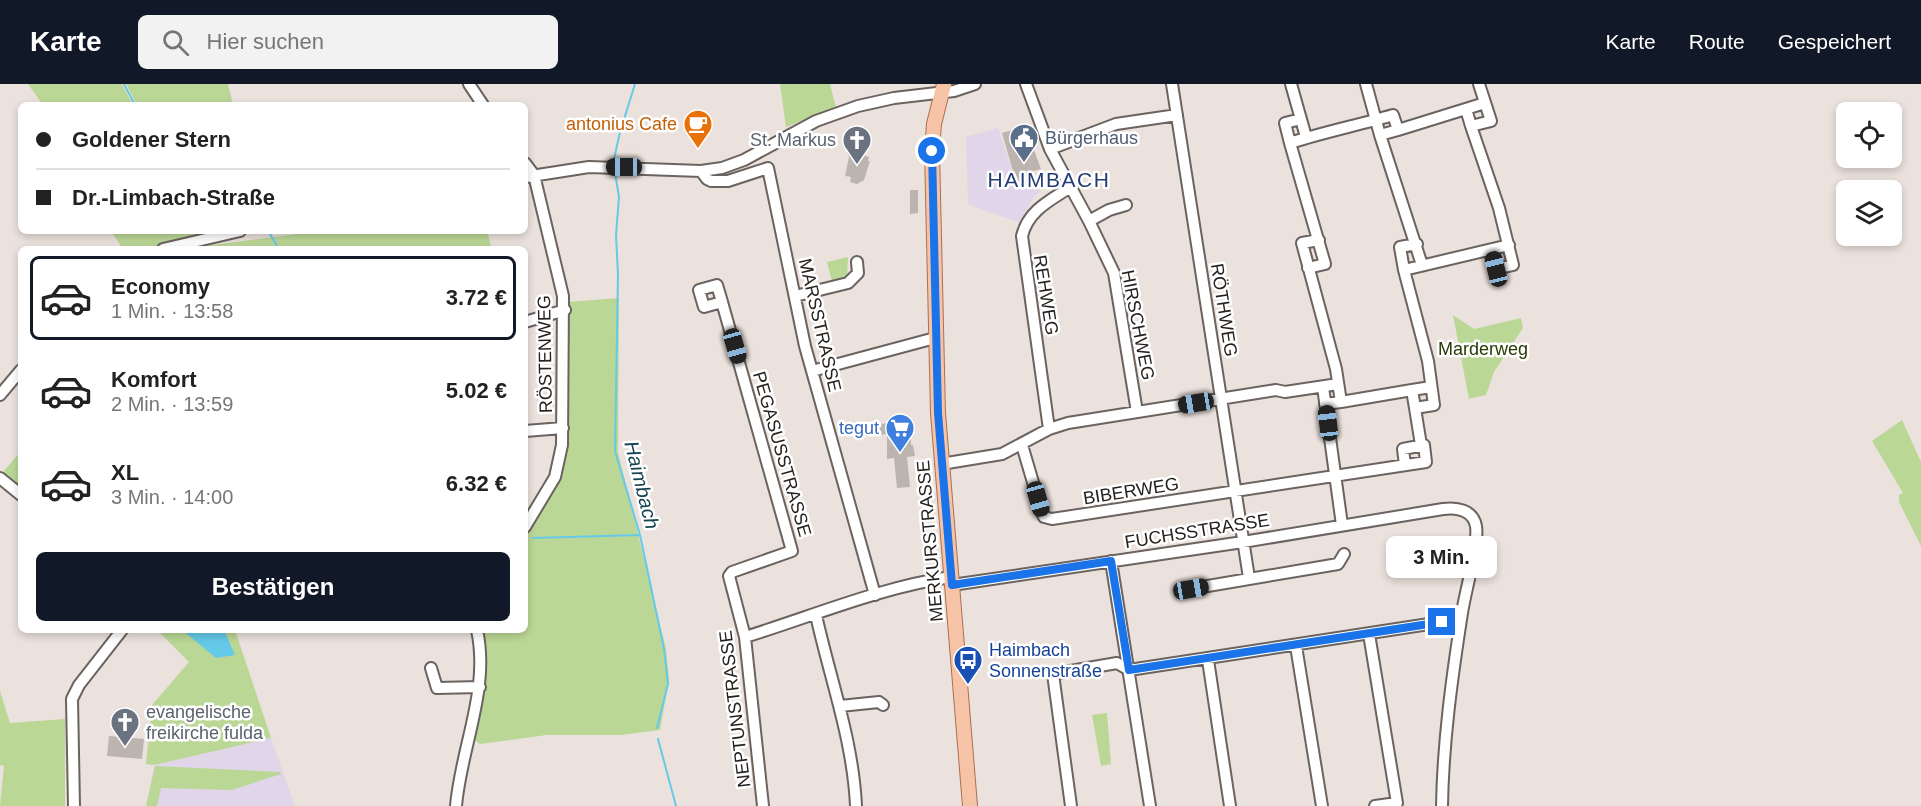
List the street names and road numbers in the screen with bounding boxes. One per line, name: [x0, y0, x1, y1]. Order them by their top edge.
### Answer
street label: REHWEG: [1030, 253, 1062, 337]
street label: MARSSTRASSE: [795, 256, 845, 394]
street label: RÖTHWEG: [1207, 262, 1241, 358]
street label: HIRSCHWEG: [1117, 268, 1159, 382]
street label: RÖSTENWEG: [534, 295, 556, 413]
street label: PEGASUSSTRASSE: [749, 369, 815, 539]
street label: MERKURSTRASSE: [913, 459, 947, 623]
street label: BIBERWEG: [1082, 474, 1180, 508]
street label: FUCHSSTRASSE: [1123, 510, 1271, 552]
street label: NEPTUNSTRASSE: [715, 629, 755, 789]

